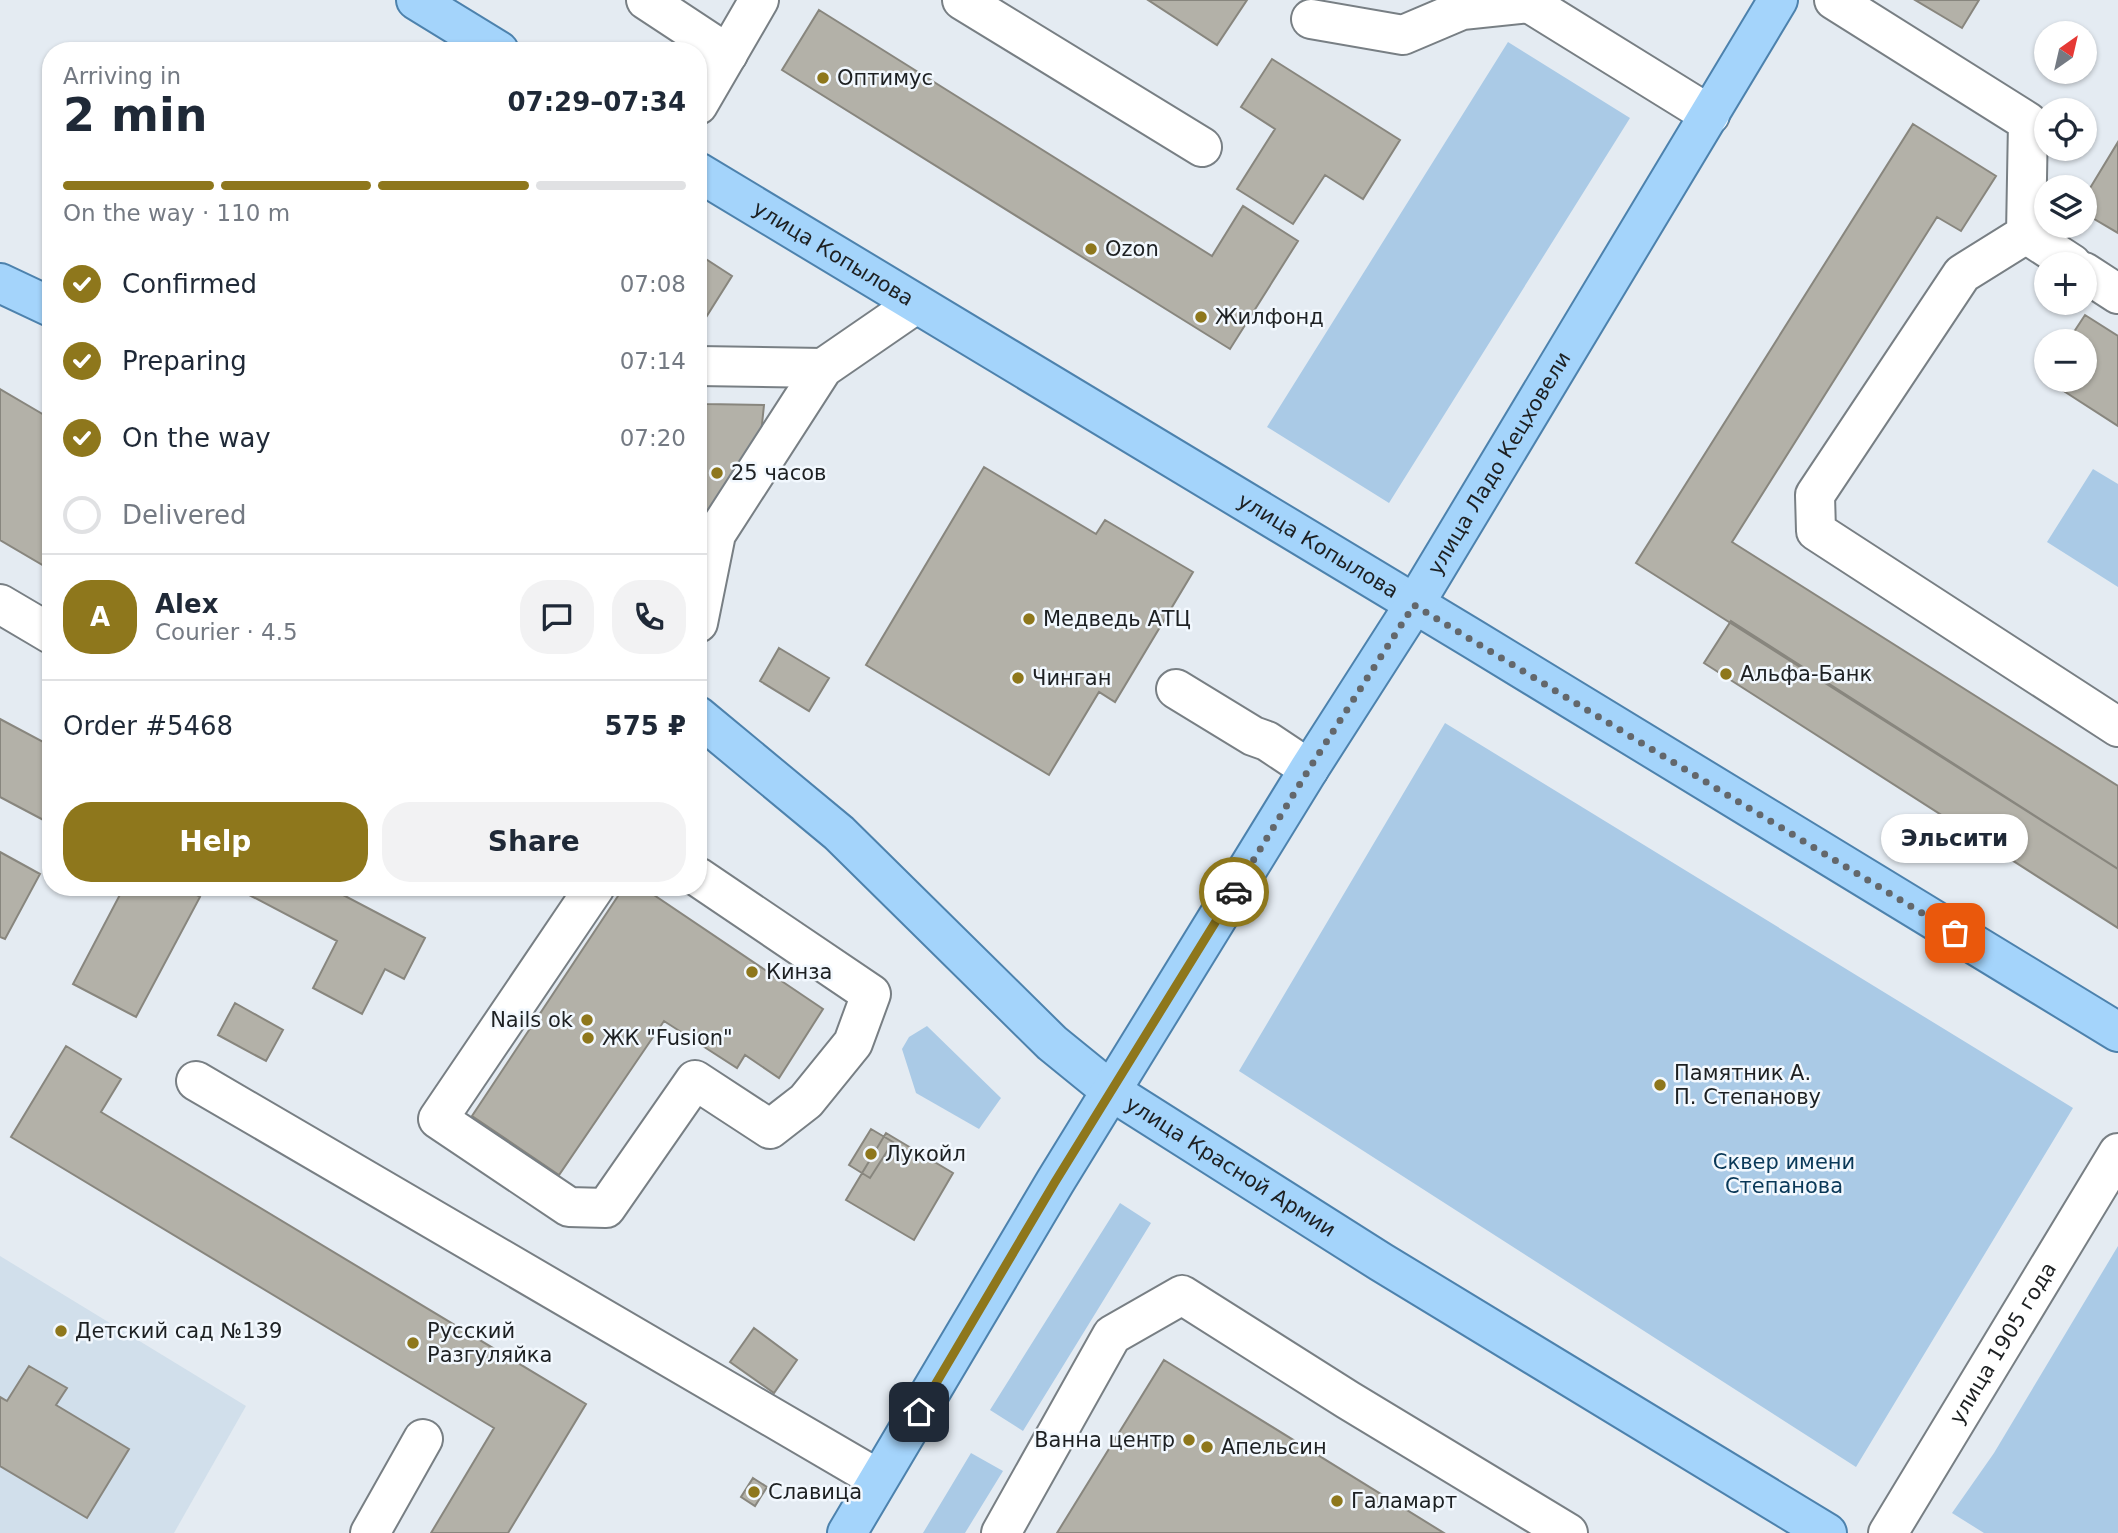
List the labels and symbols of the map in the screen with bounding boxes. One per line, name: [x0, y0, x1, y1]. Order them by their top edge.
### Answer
north arrow: [2034, 21, 2096, 84]
place label: Оптимус: [837, 66, 933, 90]
marker: Оптимус: [815, 70, 831, 86]
street label: улица Копылова: [749, 196, 918, 311]
place label: Ozon: [1105, 237, 1159, 261]
marker: Ozon: [1083, 241, 1099, 257]
place label: Жилфонд: [1215, 305, 1324, 329]
marker: Жилфонд: [1193, 309, 1209, 325]
street label: улица Ладо Кецховели: [1423, 347, 1576, 579]
place label: 25 часов: [731, 461, 826, 485]
marker: 25 часов: [709, 465, 725, 481]
street label: улица Копылова: [1234, 488, 1403, 603]
place label: Медведь АТЦ: [1043, 607, 1191, 631]
marker: Медведь АТЦ: [1021, 611, 1037, 627]
place label: Альфа-Банк: [1740, 662, 1872, 686]
place label: Чинган: [1032, 666, 1111, 690]
marker: Альфа-Банк: [1718, 666, 1734, 682]
marker: Чинган: [1010, 670, 1026, 686]
callout: Эльсити: [1882, 814, 2028, 863]
courier: [1199, 857, 1269, 927]
pin: [1925, 903, 1985, 963]
place label: Кинза: [766, 960, 832, 984]
marker: Кинза: [744, 964, 760, 980]
place label: Nails ok: [490, 1008, 574, 1032]
marker: Nails ok: [579, 1012, 595, 1028]
place label: ЖК "Fusion": [602, 1026, 733, 1050]
marker: ЖК "Fusion": [580, 1030, 596, 1046]
place label: Памятник А. П. Степанову: [1674, 1061, 1821, 1109]
marker: Памятник А. П. Степанову: [1652, 1077, 1668, 1093]
street label: улица Красной Армии: [1121, 1091, 1340, 1242]
place label: Лукойл: [885, 1142, 966, 1166]
marker: Лукойл: [863, 1146, 879, 1162]
park label: Сквер имени Степанова: [1713, 1150, 1855, 1198]
street label: улица 1905 года: [1945, 1258, 2061, 1428]
place label: Детский сад №139: [75, 1319, 282, 1343]
place label: Русский Разгуляйка: [427, 1319, 552, 1367]
marker: Детский сад №139: [53, 1323, 69, 1339]
marker: Русский Разгуляйка: [405, 1335, 421, 1351]
pin: [889, 1382, 949, 1442]
place label: Ванна центр: [1034, 1428, 1175, 1452]
marker: Ванна центр: [1181, 1432, 1197, 1448]
place label: Апельсин: [1221, 1435, 1327, 1459]
marker: Апельсин: [1199, 1439, 1215, 1455]
place label: Славица: [768, 1480, 862, 1504]
marker: Славица: [746, 1484, 762, 1500]
place label: Галамарт: [1351, 1489, 1457, 1513]
marker: Галамарт: [1329, 1493, 1345, 1509]

